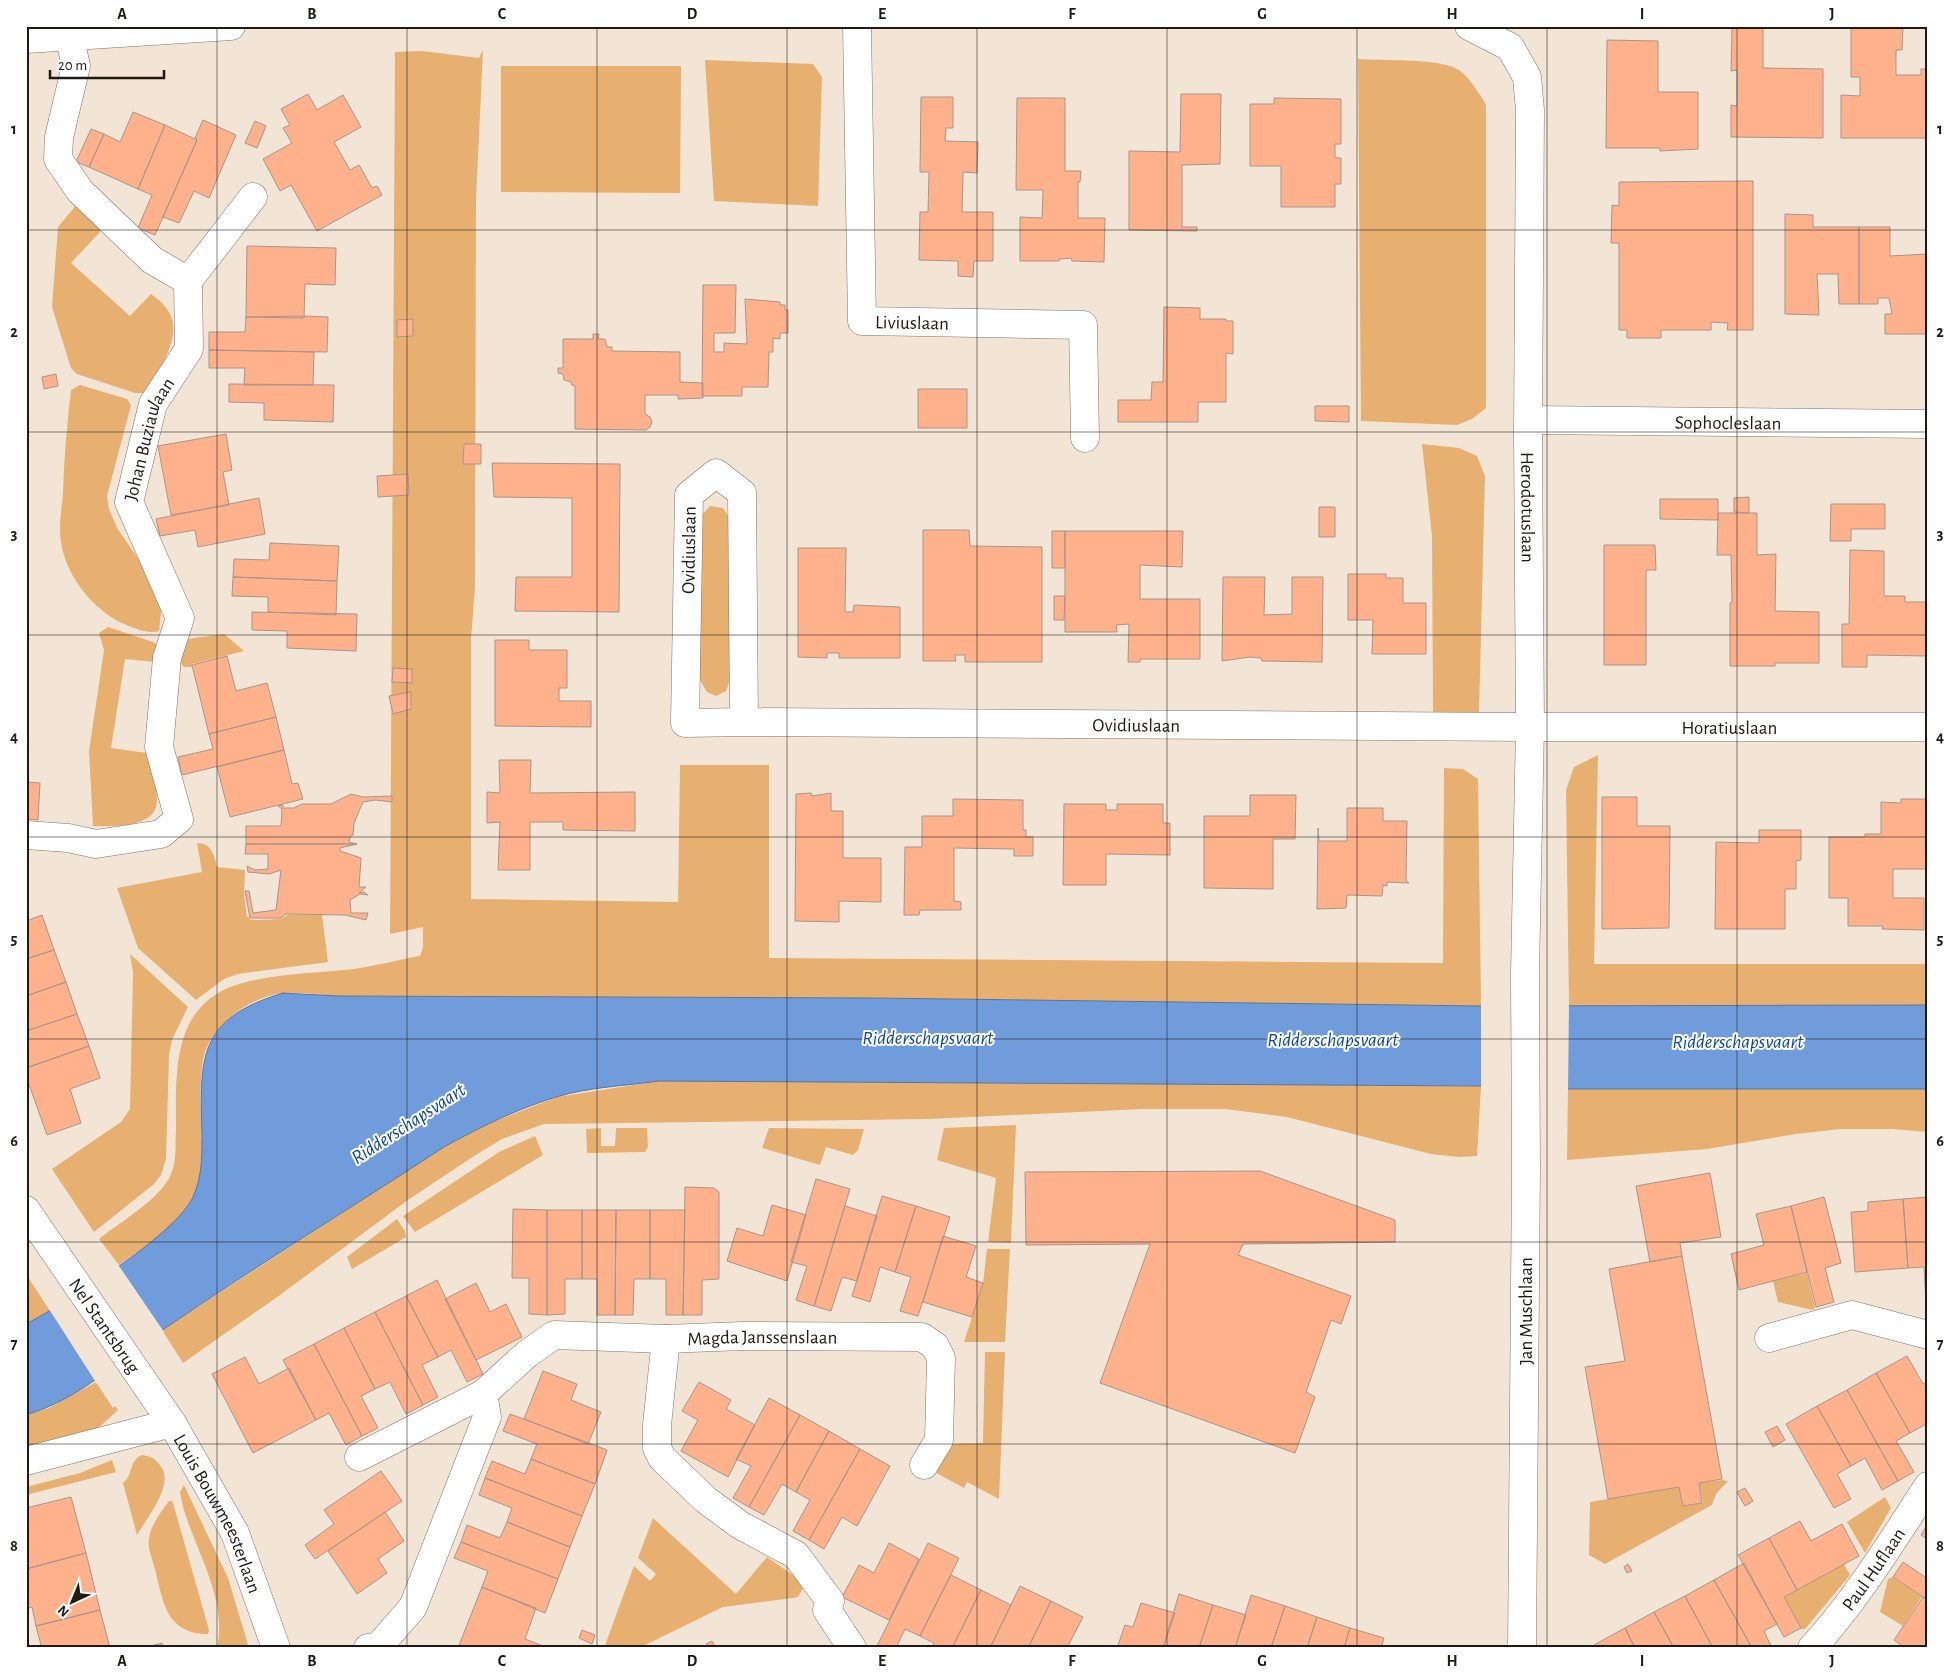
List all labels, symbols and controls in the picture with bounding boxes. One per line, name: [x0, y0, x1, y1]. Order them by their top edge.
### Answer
text: A: [117, 6, 127, 22]
text: B: [307, 6, 317, 22]
text: C: [498, 6, 507, 22]
text: D: [687, 6, 698, 22]
text: E: [878, 6, 886, 22]
text: F: [1068, 6, 1076, 22]
text: G: [1257, 6, 1267, 22]
text: H: [1446, 6, 1458, 22]
text: I: [1640, 6, 1644, 22]
text: J: [1829, 6, 1835, 22]
scale bar: [50, 48, 164, 80]
text: 20 m: [58, 58, 87, 73]
text: 1: [11, 121, 17, 137]
text: 1: [1937, 121, 1943, 137]
street label: Liviuslaan: [875, 313, 949, 334]
text: 2: [10, 324, 18, 340]
text: 2: [1936, 324, 1944, 340]
street label: Johan Buziaulaan: [122, 375, 179, 503]
street label: Sophocleslaan: [1675, 413, 1781, 434]
street label: Herodotuslaan: [1517, 452, 1537, 563]
street label: Ovidiuslaan: [679, 506, 700, 594]
text: 3: [11, 526, 18, 542]
text: 3: [1937, 526, 1944, 542]
street label: Ovidiuslaan: [1092, 716, 1180, 736]
street label: Horatiuslaan: [1681, 719, 1777, 738]
text: 4: [10, 729, 18, 745]
text: 4: [1936, 729, 1944, 745]
text: 5: [11, 931, 18, 947]
text: 5: [1937, 931, 1944, 947]
water label: Ridderschapsvaart: [862, 1028, 994, 1048]
water label: Ridderschapsvaart: [1267, 1030, 1399, 1050]
water label: Ridderschapsvaart: [1672, 1032, 1804, 1052]
water label: Ridderschapsvaart: [348, 1079, 469, 1168]
text: 6: [10, 1133, 18, 1149]
text: 6: [1936, 1133, 1944, 1149]
street label: Jan Muschlaan: [1517, 1257, 1536, 1365]
street label: Nel Stantsbrug: [65, 1275, 143, 1378]
street label: Magda Janssenslaan: [687, 1328, 837, 1349]
text: 7: [11, 1336, 18, 1352]
text: 7: [1937, 1336, 1944, 1352]
street label: Louis Bouwmeesterlaan: [169, 1431, 264, 1596]
street label: Paul Huflaan: [1839, 1525, 1909, 1615]
text: 8: [10, 1538, 18, 1554]
text: 8: [1936, 1538, 1944, 1554]
north arrow: [48, 1576, 98, 1626]
text: N: [55, 1602, 72, 1619]
text: A: [117, 1653, 127, 1669]
text: B: [307, 1653, 317, 1669]
text: C: [498, 1653, 507, 1669]
text: D: [687, 1653, 698, 1669]
text: E: [878, 1653, 886, 1669]
text: F: [1068, 1653, 1076, 1669]
text: G: [1257, 1653, 1267, 1669]
text: H: [1446, 1653, 1458, 1669]
text: I: [1640, 1653, 1644, 1669]
text: J: [1829, 1653, 1835, 1669]

